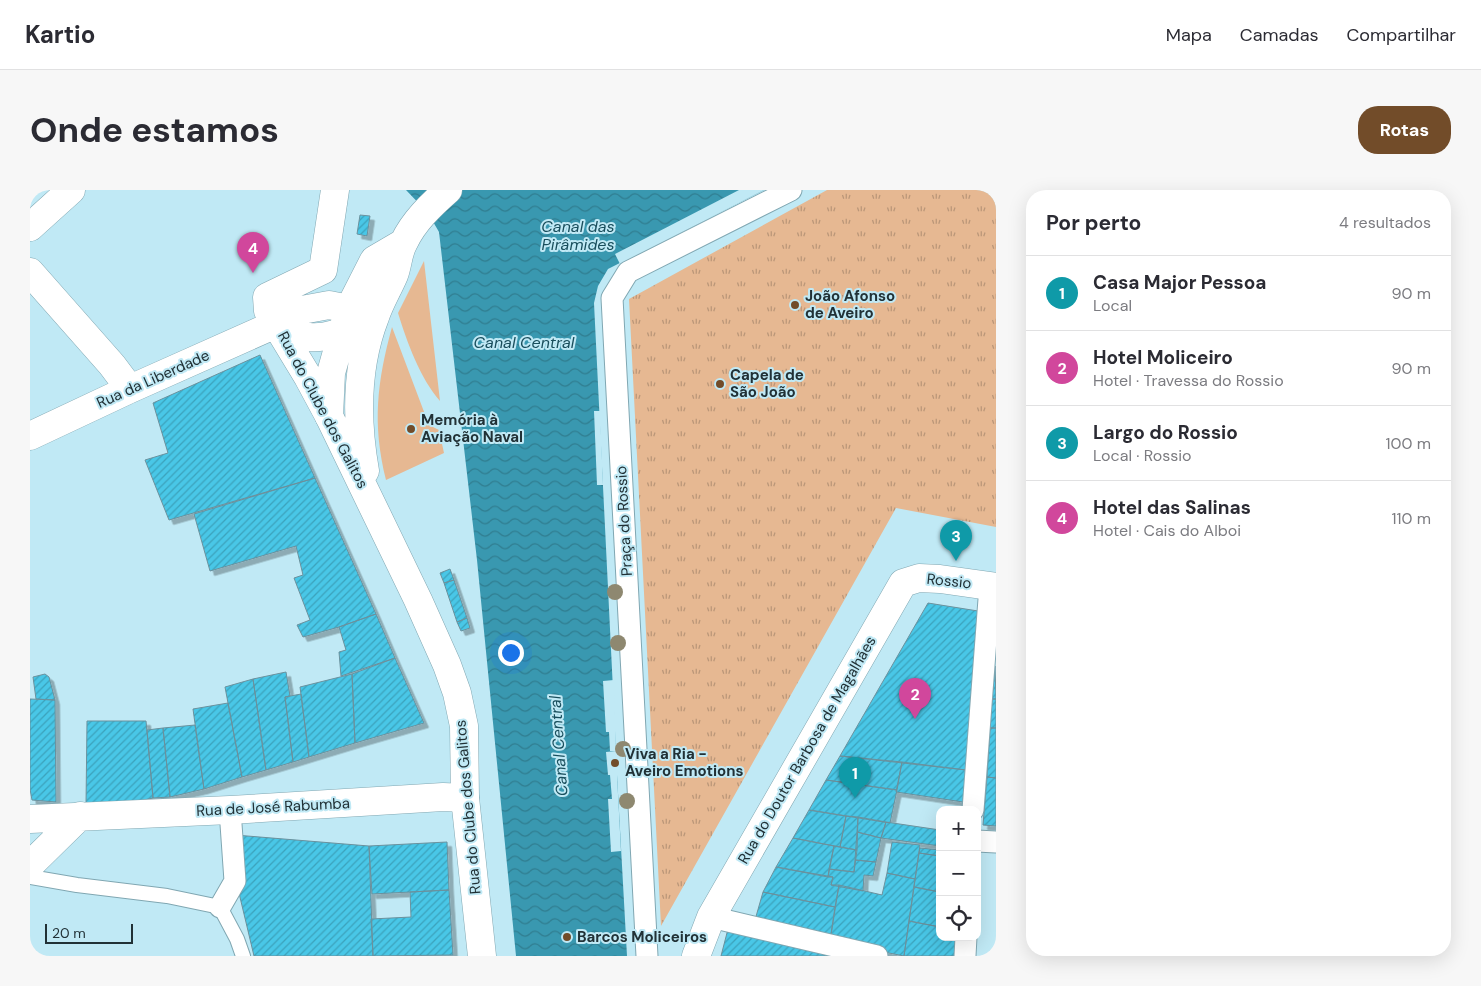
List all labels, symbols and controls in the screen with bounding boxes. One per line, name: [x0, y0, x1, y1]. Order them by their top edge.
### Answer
text: Kartio: [25, 19, 95, 50]
text: Mapa: [1166, 23, 1212, 47]
text: Camadas: [1240, 23, 1318, 47]
text: Compartilhar: [1346, 23, 1456, 47]
button: Rotas: [1358, 106, 1451, 154]
text: Onde estamos: [30, 107, 279, 153]
text: Por perto: [1046, 209, 1141, 237]
text: 4 resultados: [1339, 212, 1431, 233]
water label: Canal das Pirâmides: [541, 216, 615, 255]
pin: 4: [237, 232, 269, 273]
text: Casa Major Pessoa: [1093, 270, 1266, 295]
text: 1: [1059, 283, 1065, 304]
text: 90 m: [1391, 283, 1431, 304]
place label: João Afonso de Aveiro: [805, 286, 895, 323]
text: Local: [1093, 295, 1132, 316]
marker: João Afonso de Aveiro: [789, 299, 801, 311]
street label: Rua do Clube dos Galitos: [273, 328, 373, 492]
water label: Canal Central: [474, 332, 575, 353]
street label: Rua da Liberdade: [93, 345, 213, 413]
text: Hotel Moliceiro: [1093, 345, 1233, 370]
text: 2: [1057, 358, 1067, 379]
text: 90 m: [1391, 358, 1431, 379]
place label: Capela de São João: [730, 365, 804, 402]
text: Hotel · Travessa do Rossio: [1093, 370, 1284, 391]
marker: Capela de São João: [714, 378, 726, 390]
place label: Memória à Aviação Naval: [421, 410, 523, 447]
text: Largo do Rossio: [1093, 420, 1238, 445]
marker: Memória à Aviação Naval: [405, 423, 417, 435]
text: 3: [1057, 433, 1067, 454]
text: 100 m: [1386, 433, 1431, 454]
text: Local · Rossio: [1093, 445, 1192, 466]
street label: Praça do Rossio: [611, 465, 637, 577]
text: Hotel das Salinas: [1093, 495, 1251, 520]
text: 4: [1057, 508, 1067, 529]
text: 110 m: [1392, 508, 1431, 529]
pin: 3: [940, 520, 972, 561]
text: Hotel · Cais do Alboi: [1093, 520, 1241, 541]
street label: Rossio: [926, 569, 972, 593]
street label: Rua do Doutor Barbosa de Magalhães: [733, 632, 881, 868]
your location: [498, 640, 524, 666]
pin: 2: [899, 678, 931, 719]
water label: Canal Central: [544, 695, 572, 797]
street label: Rua do Clube dos Galitos: [450, 719, 486, 895]
place label: Viva a Ria - Aveiro Emotions: [625, 744, 743, 781]
marker: Viva a Ria - Aveiro Emotions: [609, 757, 621, 769]
pin: 1: [839, 757, 871, 798]
street label: Rua de José Rabumba: [196, 793, 350, 821]
map controls: [936, 806, 981, 941]
button: +: [936, 806, 981, 851]
button: −: [936, 851, 981, 896]
button: locate: [936, 896, 981, 941]
scale bar: [45, 921, 132, 944]
text: 20 m: [52, 924, 86, 942]
place label: Barcos Moliceiros: [577, 927, 707, 947]
marker: Barcos Moliceiros: [561, 931, 573, 943]

